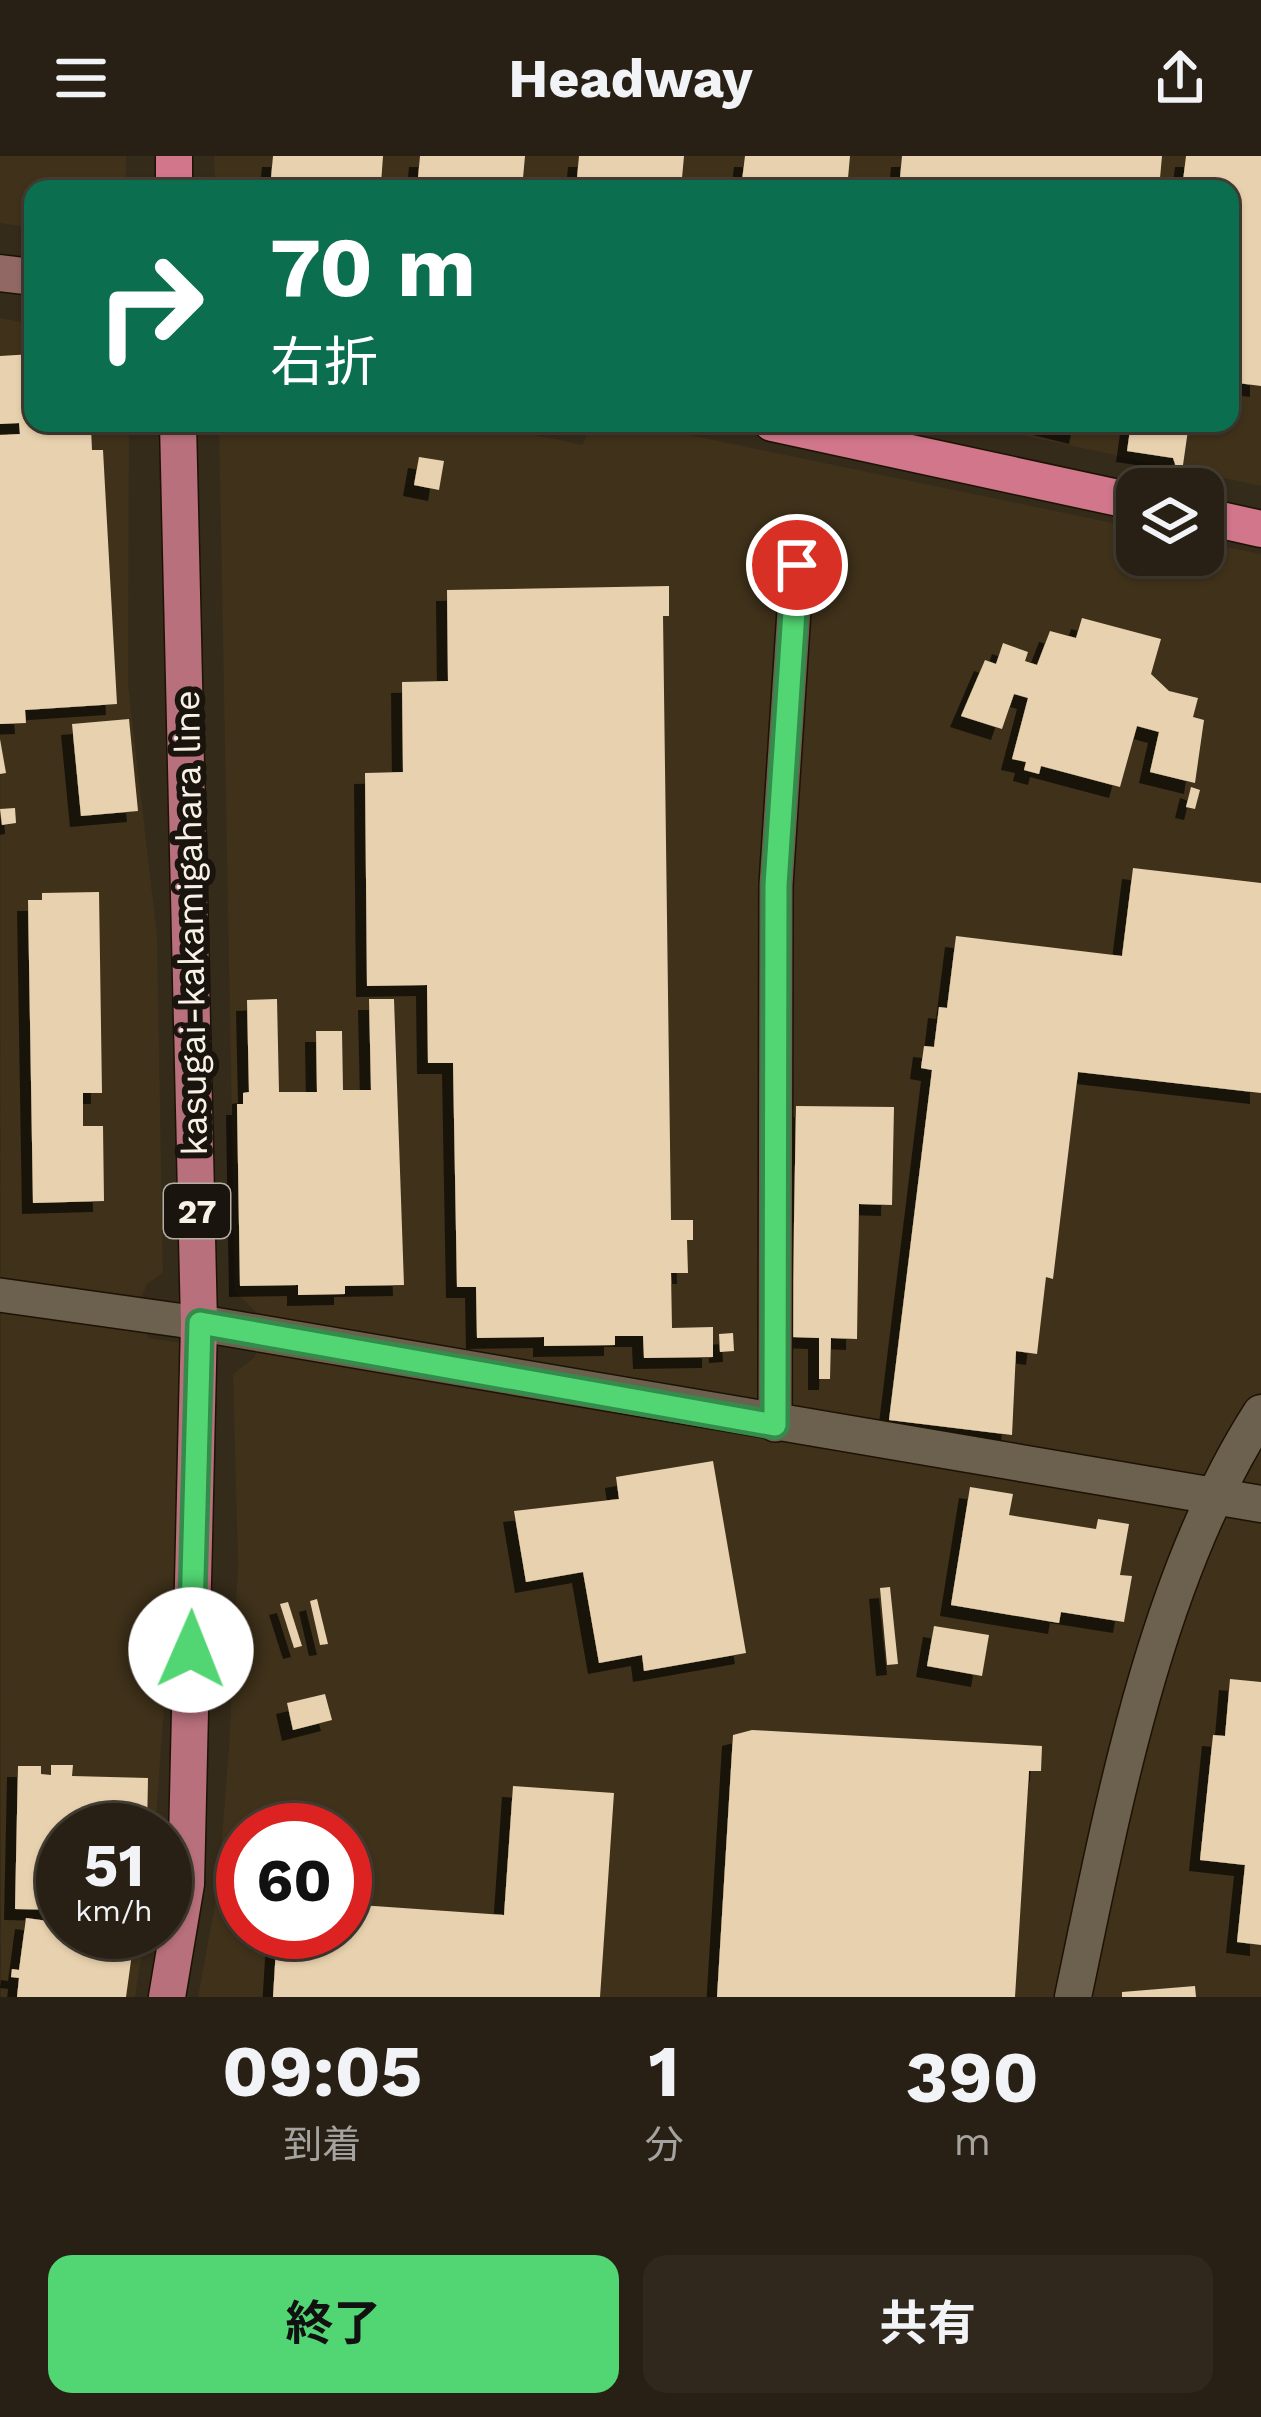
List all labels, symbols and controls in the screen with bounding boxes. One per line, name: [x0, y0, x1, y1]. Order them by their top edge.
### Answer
icon: menu: [48, 45, 114, 111]
icon: share: [1147, 45, 1213, 111]
text: Headway: [508, 47, 753, 110]
text: 70 m: [270, 218, 476, 316]
icon: right: [72, 228, 228, 384]
text: 右折: [270, 331, 378, 394]
map controls: [1116, 468, 1224, 576]
button: layers: [1116, 468, 1224, 576]
pin: [746, 514, 848, 616]
icon: arrive: [764, 532, 830, 598]
street label: kasugai-kakamigahara line: [166, 690, 216, 1156]
road number: 27: [164, 1184, 230, 1238]
position arrow: [128, 1587, 254, 1713]
speed limit sign: 60: [216, 1803, 372, 1959]
text: 51: [84, 1830, 144, 1901]
text: km/h: [75, 1893, 153, 1928]
text: 09:05: [222, 2029, 422, 2113]
text: 1: [648, 2029, 679, 2113]
text: 390: [906, 2035, 1039, 2119]
text: m: [954, 2119, 991, 2164]
text: 到着: [283, 2122, 361, 2167]
text: 分: [644, 2122, 683, 2167]
button: 終了: [48, 2255, 619, 2393]
button: 共有: [643, 2255, 1213, 2393]

